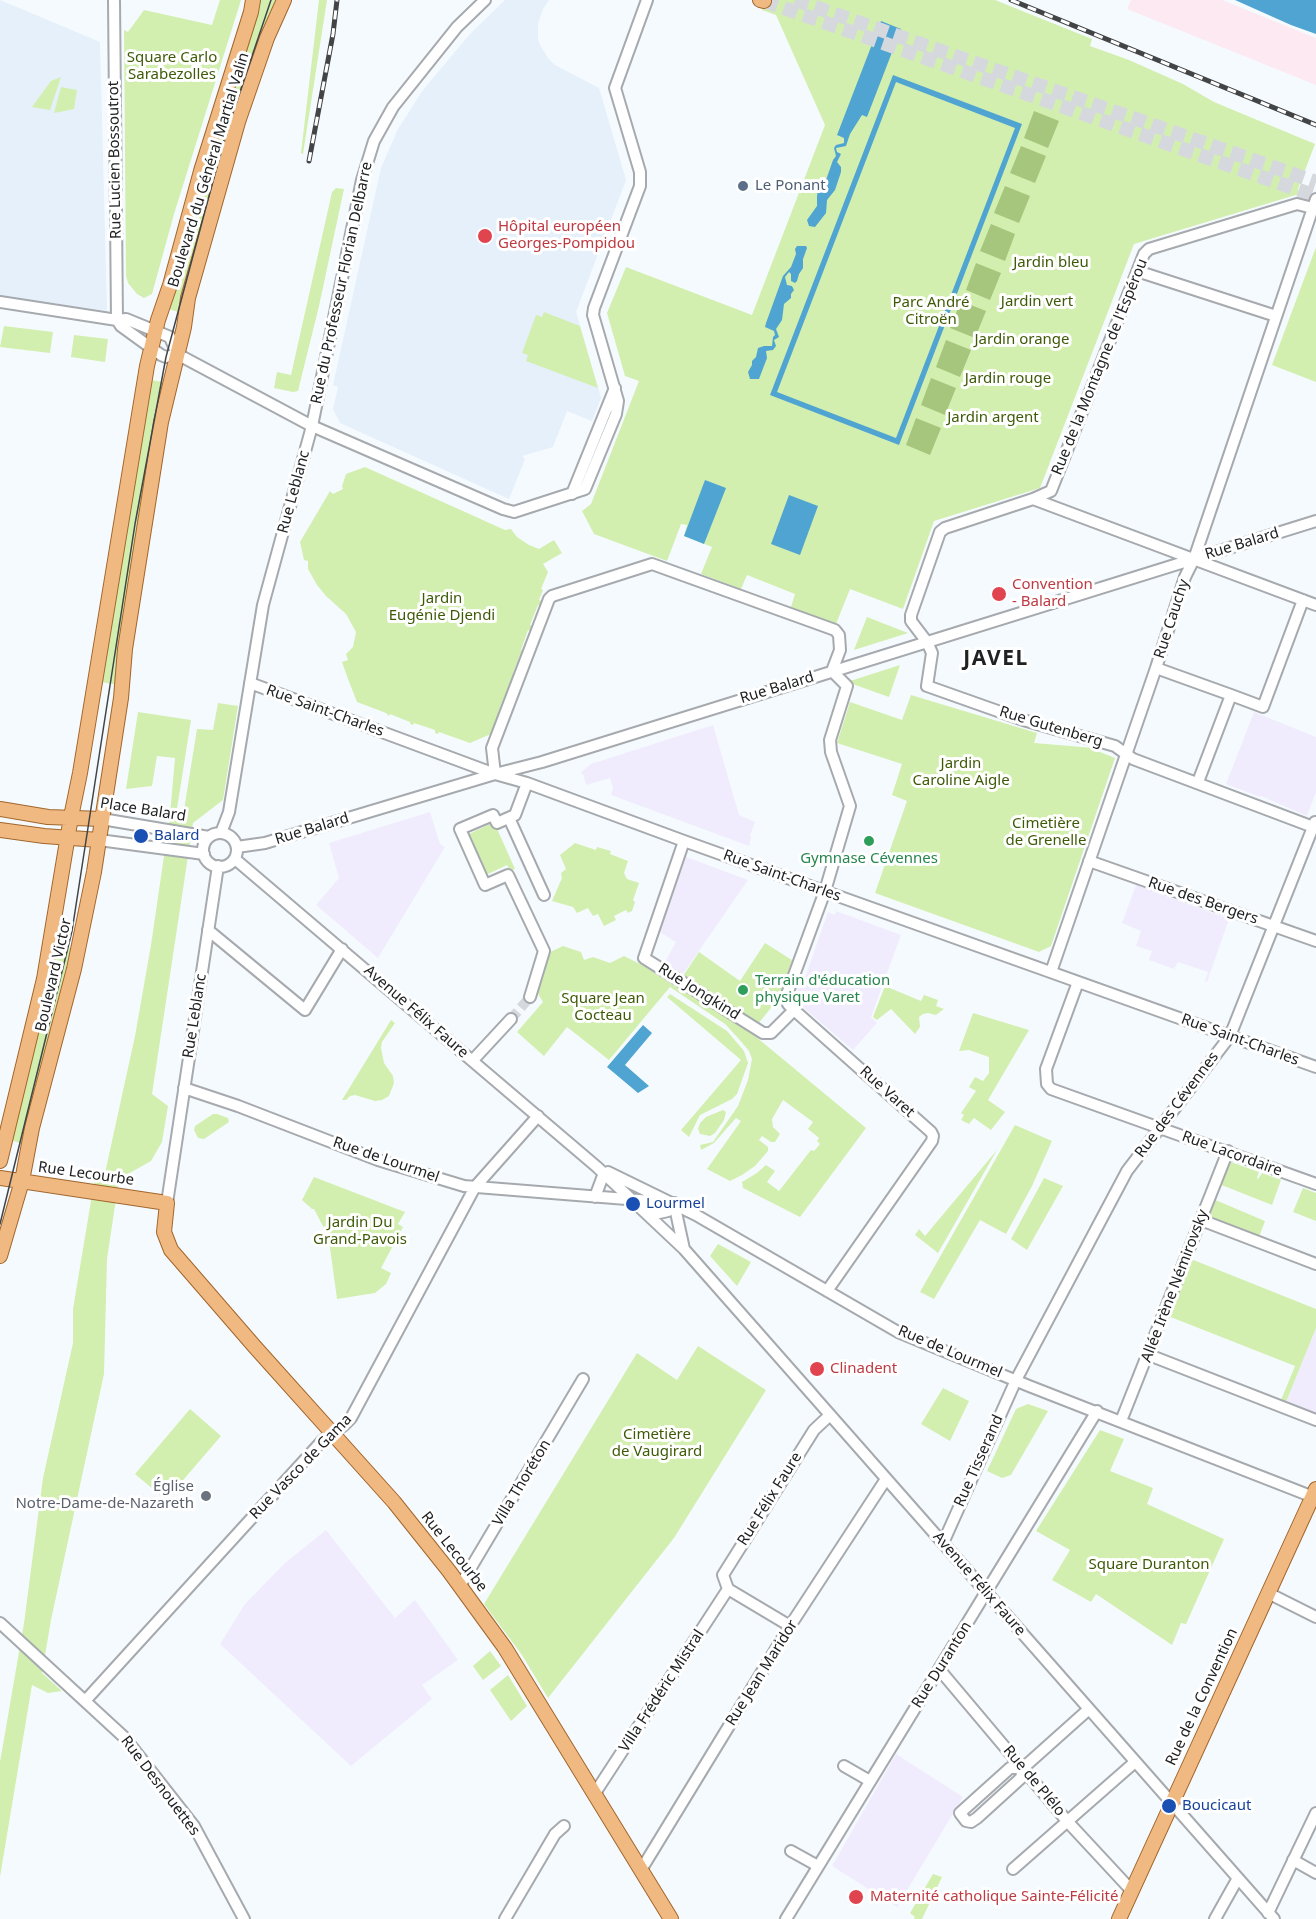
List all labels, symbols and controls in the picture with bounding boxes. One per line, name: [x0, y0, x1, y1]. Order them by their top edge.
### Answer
park label: Square Carlo Sarabezolles: [127, 49, 217, 84]
street label: Boulevard du Général Martial Valin: [165, 50, 253, 290]
street label: Rue Lucien Bossoutrot: [105, 81, 125, 239]
street label: Rue du Professeur Florian Delbarre: [308, 160, 376, 406]
place label: Le Ponant: [755, 177, 826, 195]
marker: Le Ponant: [736, 179, 750, 193]
place label: Hôpital européen Georges-Pompidou: [498, 218, 635, 253]
marker: Hôpital européen Georges-Pompidou: [476, 227, 494, 245]
park label: Jardin bleu: [1013, 254, 1089, 272]
street label: Rue de la Montagne de l'Espérou: [1048, 256, 1152, 478]
park label: Jardin vert: [1001, 293, 1073, 311]
park label: Parc André Citroën: [893, 294, 969, 329]
park label: Jardin orange: [974, 331, 1070, 349]
park label: Jardin rouge: [965, 370, 1051, 388]
park label: Jardin argent: [947, 409, 1039, 427]
street label: Rue Leblanc: [274, 448, 314, 536]
street label: Rue Balard: [1203, 524, 1281, 564]
place label: Convention - Balard: [1012, 576, 1093, 611]
street label: Rue Cauchy: [1151, 577, 1193, 661]
marker: Convention - Balard: [990, 585, 1008, 603]
park label: Jardin Eugénie Djendi: [389, 590, 495, 625]
district label: JAVEL: [963, 646, 1029, 672]
street label: Rue Balard: [738, 668, 816, 708]
street label: Rue Saint-Charles: [264, 681, 386, 741]
street label: Rue Gutenberg: [997, 703, 1105, 751]
park label: Jardin Caroline Aigle: [912, 755, 1010, 790]
street label: Place Balard: [99, 794, 187, 826]
street label: Rue Balard: [273, 809, 351, 849]
park label: Cimetière de Grenelle: [1006, 815, 1086, 850]
marker: Balard: [132, 827, 150, 845]
place label: Balard: [154, 827, 200, 845]
marker: Gymnase Cévennes: [862, 834, 876, 848]
street label: Rue Saint-Charles: [721, 846, 843, 906]
place label: Gymnase Cévennes: [800, 850, 938, 868]
street label: Rue des Bergers: [1146, 874, 1260, 928]
street label: Boulevard Victor: [32, 916, 76, 1034]
street label: Rue Jongkind: [655, 960, 743, 1024]
street label: Avenue Félix Faure: [360, 962, 472, 1062]
street label: Rue Leblanc: [179, 972, 211, 1060]
place label: Terrain d'éducation physique Varet: [755, 972, 890, 1007]
marker: Terrain d'éducation physique Varet: [736, 983, 750, 997]
park label: Square Jean Cocteau: [561, 990, 645, 1025]
street label: Rue Saint-Charles: [1179, 1010, 1301, 1070]
street label: Rue des Cévennes: [1131, 1049, 1223, 1161]
street label: Rue Varet: [856, 1063, 918, 1121]
street label: Rue Lacordaire: [1179, 1128, 1285, 1180]
street label: Rue de Lourmel: [330, 1133, 442, 1187]
street label: Rue Lecourbe: [37, 1158, 135, 1190]
marker: Lourmel: [624, 1195, 642, 1213]
place label: Lourmel: [646, 1195, 705, 1213]
street label: Allée Irène Némirovsky: [1138, 1207, 1212, 1365]
park label: Jardin Du Grand-Pavois: [313, 1214, 407, 1249]
street label: Rue de Lourmel: [895, 1322, 1005, 1382]
marker: Clinadent: [808, 1360, 826, 1378]
place label: Clinadent: [830, 1360, 897, 1378]
street label: Rue Vasco de Gama: [246, 1411, 356, 1523]
street label: Rue Tisserand: [951, 1412, 1007, 1510]
park label: Cimetière de Vaugirard: [612, 1426, 702, 1461]
street label: Villa Thoréton: [489, 1436, 555, 1530]
street label: Rue Félix Faure: [734, 1449, 806, 1549]
place label: Église Notre-Dame-de-Nazareth: [15, 1478, 194, 1513]
marker: Église Notre-Dame-de-Nazareth: [199, 1489, 213, 1503]
street label: Rue Lecourbe: [417, 1508, 491, 1596]
street label: Avenue Félix Faure: [929, 1528, 1029, 1640]
park label: Square Duranton: [1089, 1556, 1209, 1574]
street label: Rue Jean Maridor: [722, 1617, 802, 1729]
street label: Rue Duranton: [908, 1618, 976, 1712]
street label: Rue de la Convention: [1162, 1625, 1242, 1769]
street label: Villa Frédéric Mistral: [616, 1626, 708, 1756]
street label: Rue Desnouettes: [117, 1733, 203, 1839]
street label: Rue de Plélo: [999, 1742, 1069, 1820]
marker: Boucicaut: [1160, 1797, 1178, 1815]
place label: Boucicaut: [1182, 1797, 1251, 1815]
marker: Maternité catholique Sainte-Félicité: [847, 1888, 865, 1906]
place label: Maternité catholique Sainte-Félicité: [870, 1888, 1118, 1906]

